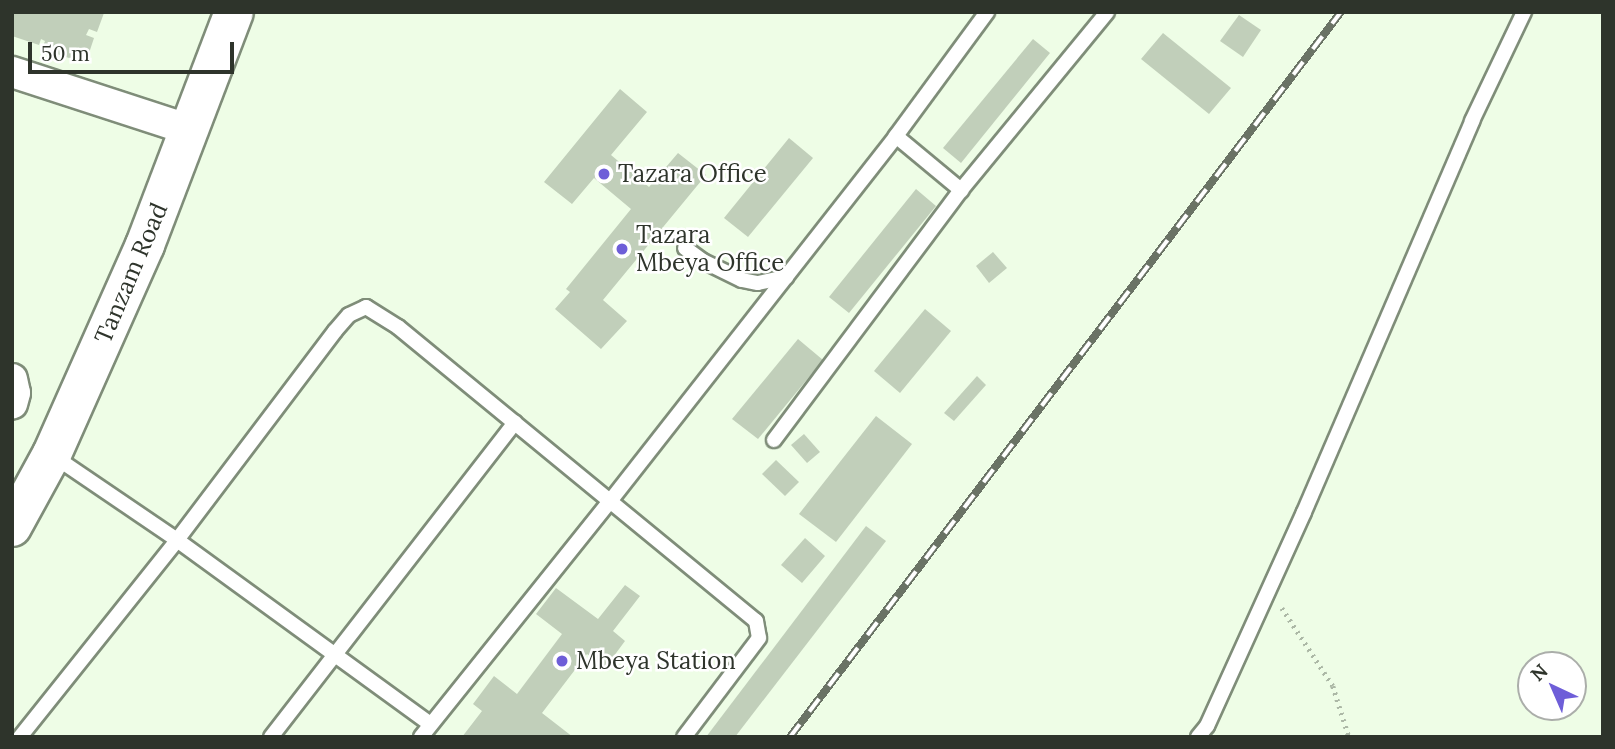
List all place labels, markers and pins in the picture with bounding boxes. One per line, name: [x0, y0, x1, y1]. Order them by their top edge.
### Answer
place label: Tazara Office: [618, 160, 767, 188]
marker: Tazara Office: [596, 166, 612, 182]
place label: Tazara Mbeya Office: [636, 221, 784, 277]
marker: Tazara Mbeya Office: [614, 241, 630, 257]
place label: Mbeya Station: [576, 647, 736, 675]
marker: Mbeya Station: [554, 653, 570, 669]

